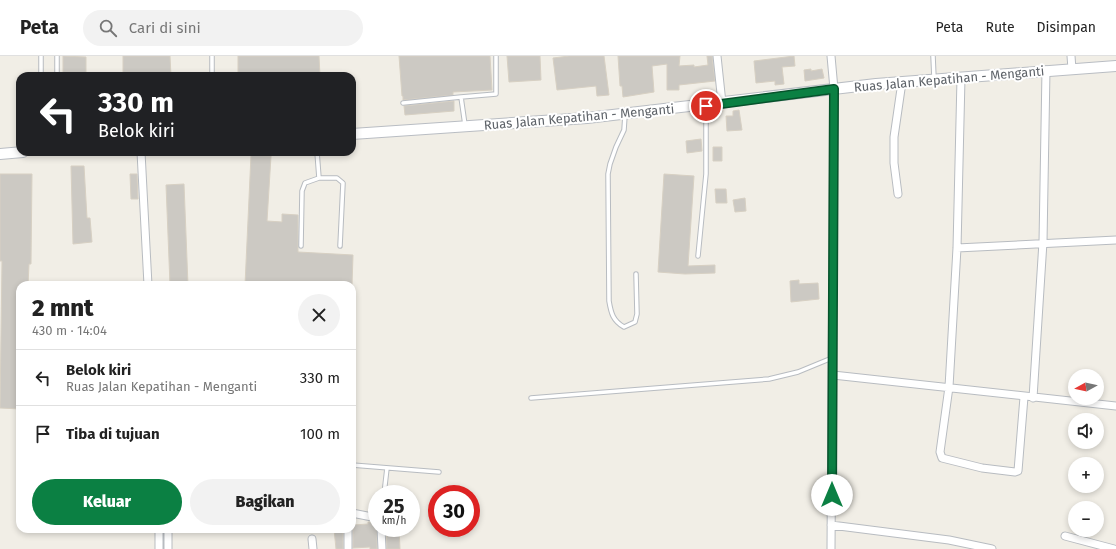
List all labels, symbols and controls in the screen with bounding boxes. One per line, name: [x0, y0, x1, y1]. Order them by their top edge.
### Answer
search box: [83, 10, 363, 46]
text: Peta: [20, 16, 59, 39]
icon: search: [97, 17, 119, 39]
text: Cari di sini: [129, 19, 201, 37]
text: Peta: [936, 19, 963, 36]
text: Rute: [985, 19, 1015, 36]
text: Disimpan: [1037, 19, 1096, 36]
street label: Ruas Jalan Kepatihan - Menganti: [853, 63, 1045, 95]
text: 330 m: [98, 86, 174, 119]
icon: left: [32, 88, 84, 140]
pin: [689, 89, 723, 123]
icon: arrive: [695, 95, 717, 117]
street label: Ruas Jalan Kepatihan - Menganti: [483, 101, 675, 133]
text: Belok kiri: [98, 120, 175, 142]
text: 2 mnt: [32, 294, 93, 322]
button: close: [298, 294, 340, 336]
text: 430 m · 14:04: [32, 323, 107, 338]
text: Belok kiri: [66, 361, 131, 379]
icon: left: [32, 367, 54, 389]
text: 330 m: [300, 369, 340, 387]
north arrow: [1068, 369, 1104, 405]
map controls: [1068, 369, 1104, 537]
text: Ruas Jalan Kepatihan - Menganti: [66, 379, 257, 394]
button: sound: [1068, 413, 1104, 449]
icon: arrive: [32, 423, 54, 445]
text: Tiba di tujuan: [66, 425, 160, 443]
text: 100 m: [300, 425, 340, 443]
button: +: [1068, 457, 1104, 493]
position arrow: [811, 474, 853, 516]
button: Keluar: [32, 479, 182, 525]
button: Bagikan: [190, 479, 340, 525]
speed limit sign: 30: [428, 485, 480, 537]
text: 25: [383, 494, 405, 518]
button: −: [1068, 501, 1104, 537]
text: km/h: [382, 515, 406, 527]

